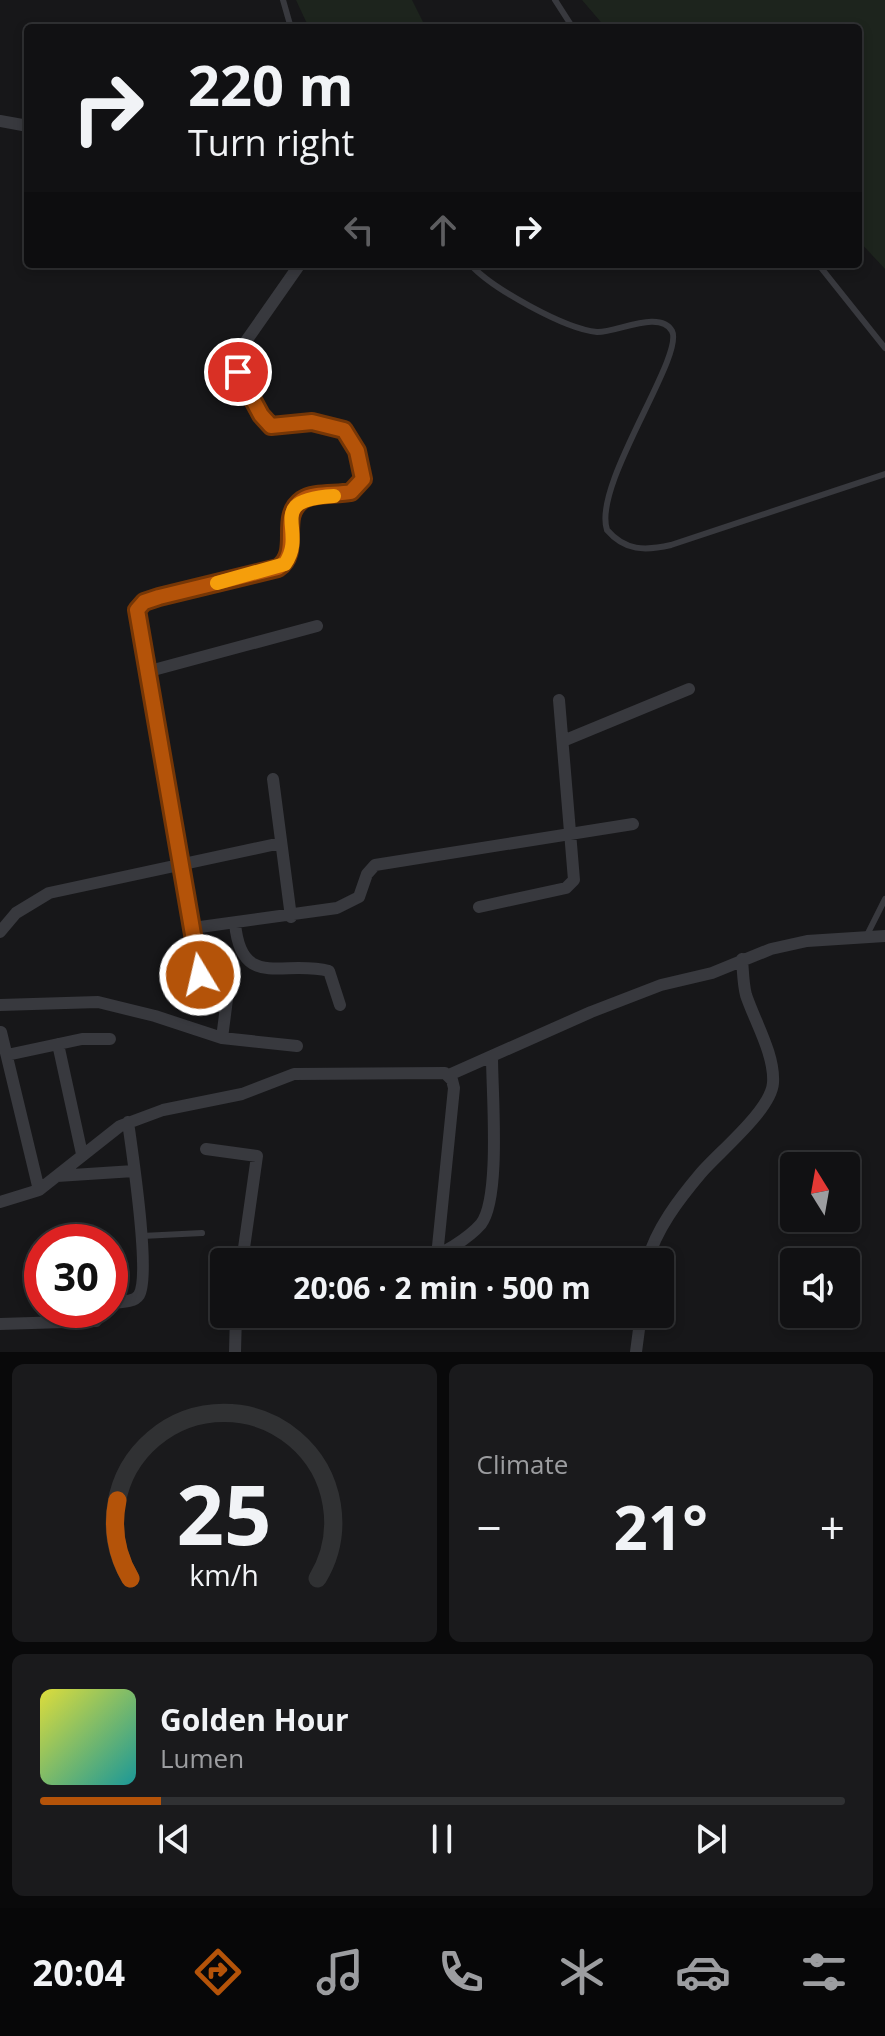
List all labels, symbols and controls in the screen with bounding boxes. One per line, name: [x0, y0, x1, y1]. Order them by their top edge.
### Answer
text: 220 m: [188, 46, 354, 122]
icon: right: [56, 56, 160, 160]
text: Turn right: [188, 118, 354, 167]
icon: left: [337, 208, 381, 252]
icon: ahead: [421, 208, 465, 252]
icon: right: [505, 208, 549, 252]
pin: [204, 338, 272, 406]
icon: arrive: [216, 350, 260, 394]
position arrow: [158, 933, 242, 1017]
north arrow: [780, 1152, 860, 1232]
map controls: [780, 1152, 860, 1328]
speed limit sign: 30: [24, 1224, 128, 1328]
button: sound: [780, 1248, 860, 1328]
text: 20:06 · 2 min · 500 m: [293, 1267, 591, 1308]
text: Climate: [477, 1446, 568, 1482]
text: 25: [177, 1456, 272, 1569]
text: 21°: [614, 1486, 708, 1568]
text: −: [477, 1497, 502, 1557]
text: +: [820, 1497, 845, 1557]
text: km/h: [190, 1555, 259, 1594]
text: Golden Hour: [160, 1699, 349, 1740]
text: Lumen: [160, 1740, 244, 1776]
icon: previous: [152, 1817, 196, 1861]
icon: pause: [420, 1817, 464, 1861]
icon: next: [689, 1817, 733, 1861]
icon: directions: [190, 1944, 246, 2000]
icon: music: [312, 1944, 368, 2000]
icon: phone: [433, 1944, 489, 2000]
icon: climate: [554, 1944, 610, 2000]
icon: car: [675, 1944, 731, 2000]
icon: filters: [796, 1944, 852, 2000]
text: 20:04: [33, 1948, 125, 1997]

